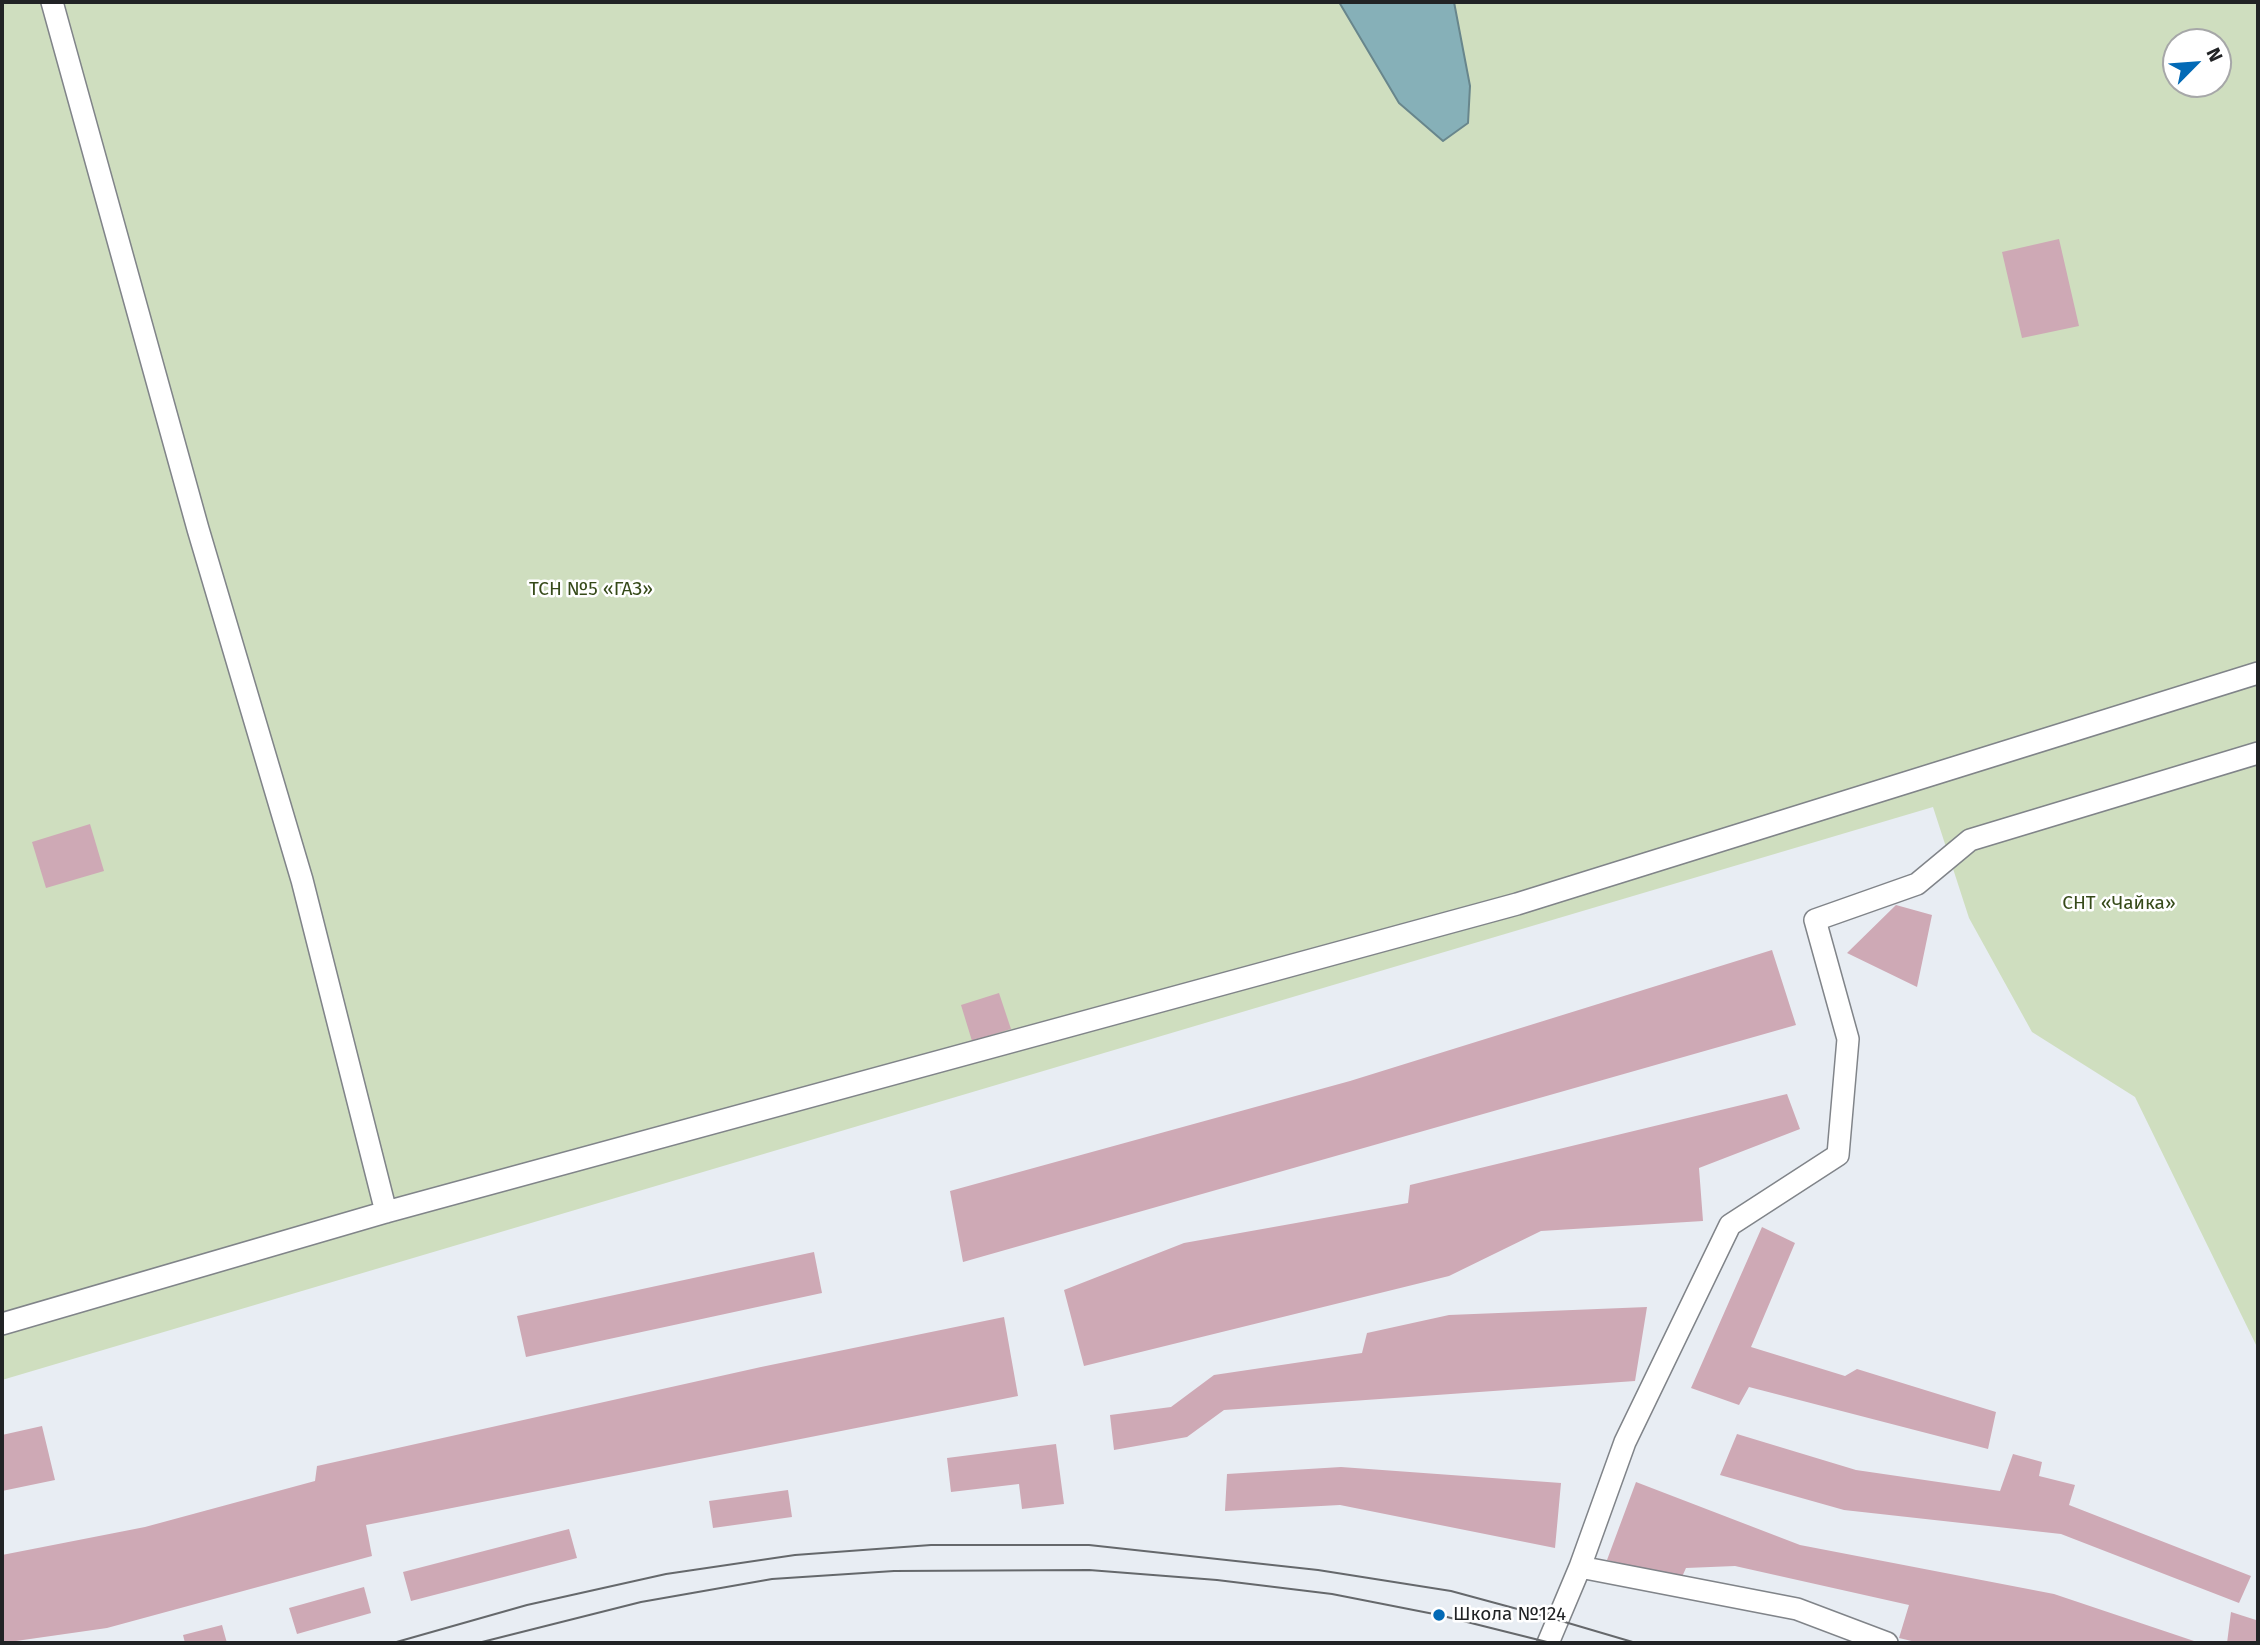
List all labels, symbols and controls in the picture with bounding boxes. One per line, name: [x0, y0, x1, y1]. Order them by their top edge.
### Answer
north arrow: [2162, 28, 2232, 98]
text: N: [2202, 44, 2228, 65]
park label: ТСН №5 «ГАЗ»: [529, 579, 653, 601]
park label: СНТ «Чайка»: [2062, 893, 2176, 915]
place label: Школа №124: [1453, 1604, 1566, 1626]
marker: Школа №124: [1431, 1607, 1447, 1623]

